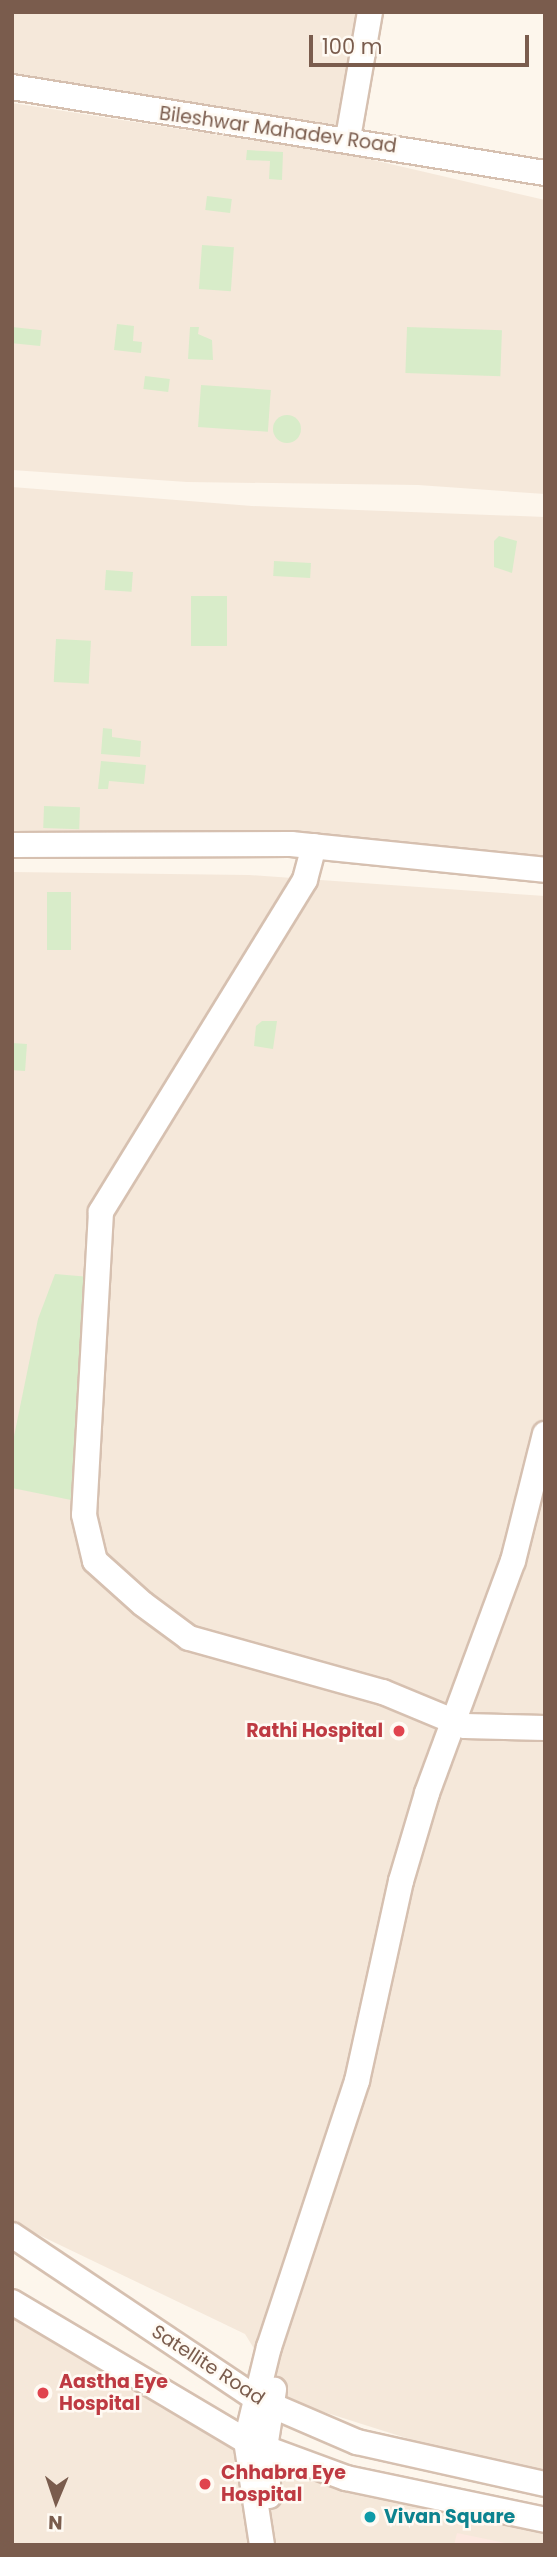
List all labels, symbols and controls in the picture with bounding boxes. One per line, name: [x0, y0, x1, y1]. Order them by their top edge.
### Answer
scale bar: [312, 21, 532, 65]
text: 100 m: [322, 32, 382, 61]
street label: Bileshwar Mahadev Road: [158, 102, 398, 158]
place label: Rathi Hospital: [246, 1720, 383, 1742]
marker: Rathi Hospital: [389, 1721, 409, 1741]
street label: Satellite Road: [147, 2320, 269, 2410]
place label: Aastha Eye Hospital: [59, 2371, 168, 2415]
marker: Aastha Eye Hospital: [33, 2383, 53, 2403]
place label: Chhabra Eye Hospital: [221, 2462, 346, 2506]
north arrow: [21, 2466, 91, 2536]
marker: Chhabra Eye Hospital: [195, 2474, 215, 2494]
place label: Vivan Square: [384, 2506, 515, 2528]
text: N: [48, 2509, 63, 2536]
marker: Vivan Square: [362, 2509, 378, 2525]

